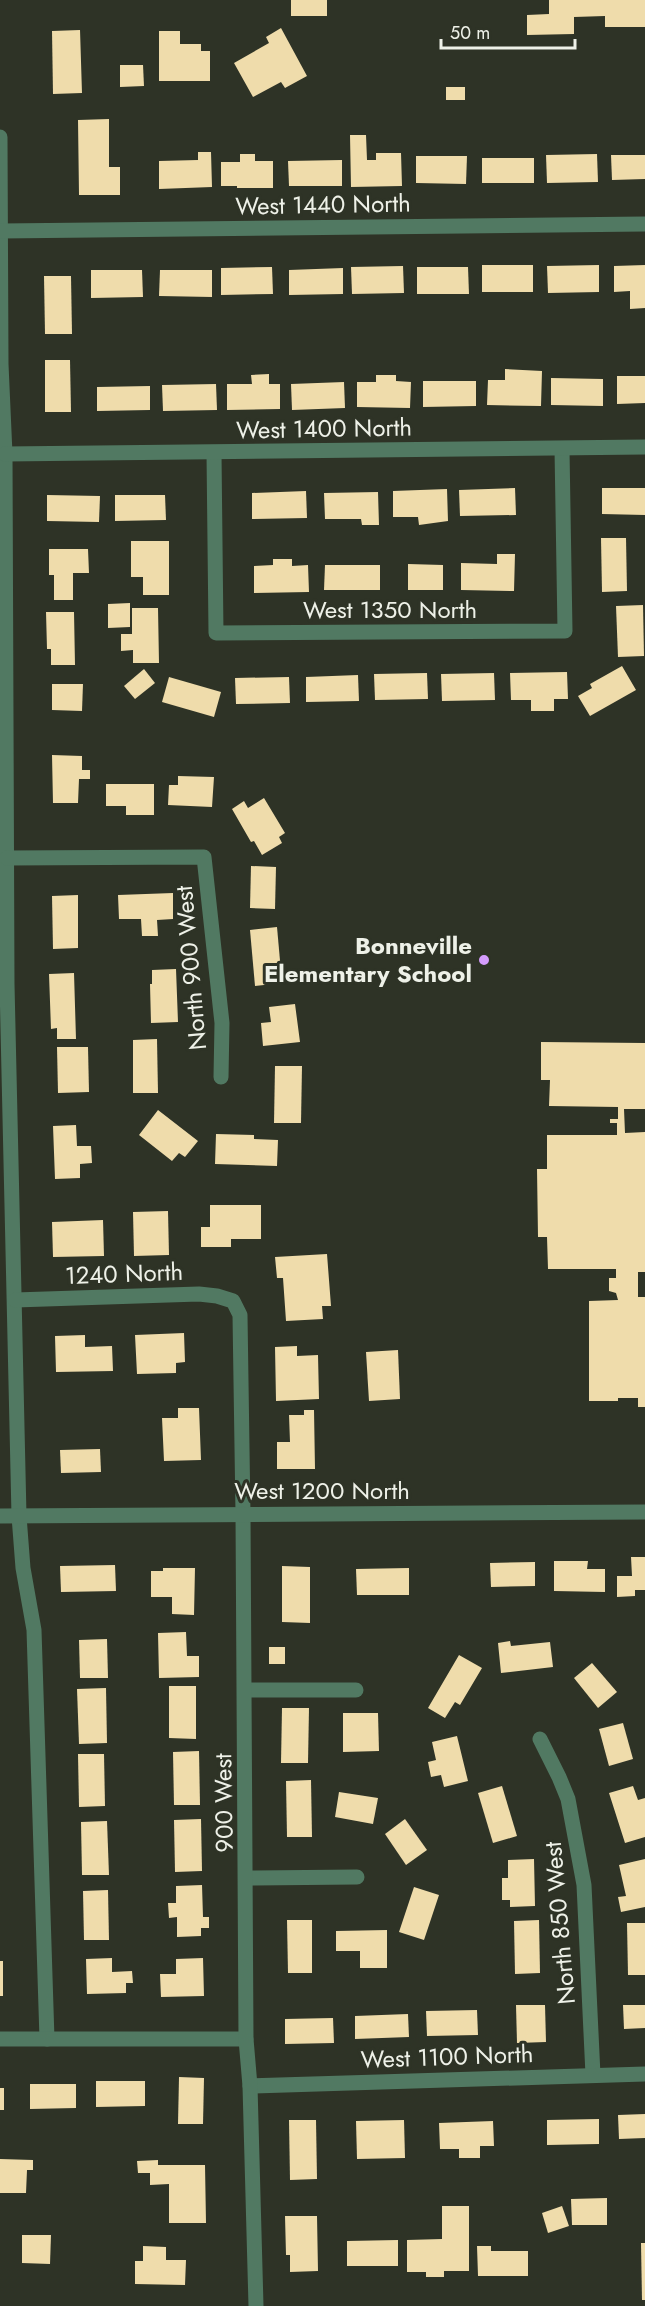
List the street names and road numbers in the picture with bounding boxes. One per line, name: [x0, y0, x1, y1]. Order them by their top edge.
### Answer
street label: West 1440 North: [235, 185, 411, 224]
street label: West 1400 North: [236, 409, 412, 448]
street label: West 1350 North: [303, 592, 477, 627]
street label: North 900 West: [166, 884, 215, 1052]
street label: 1240 North: [64, 1254, 184, 1293]
street label: West 1200 North: [234, 1473, 410, 1508]
street label: 900 West: [205, 1753, 242, 1853]
street label: North 850 West: [535, 1840, 584, 2006]
street label: West 1100 North: [360, 2036, 534, 2077]

